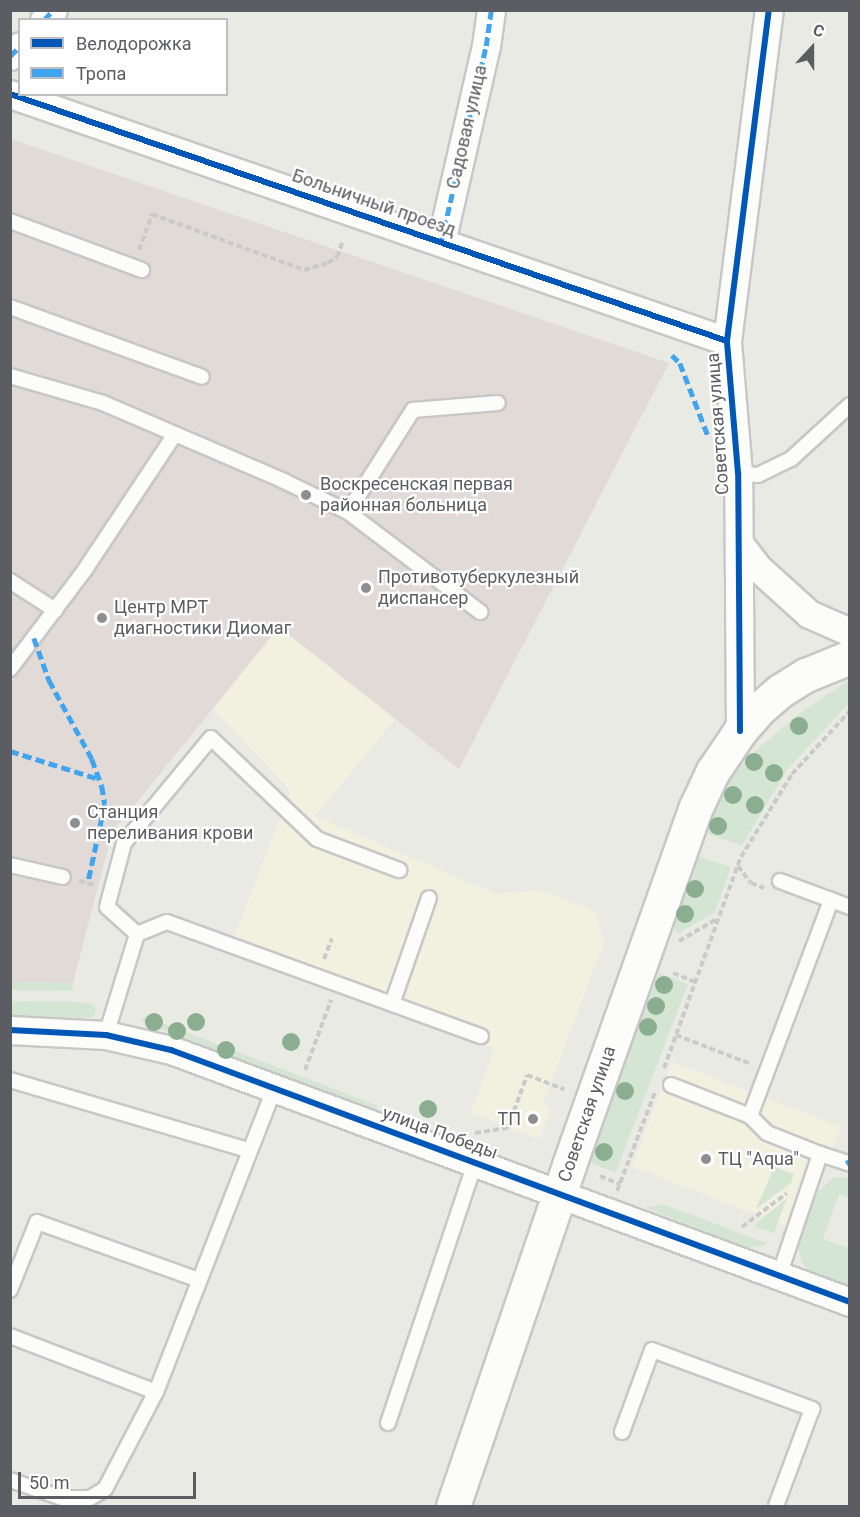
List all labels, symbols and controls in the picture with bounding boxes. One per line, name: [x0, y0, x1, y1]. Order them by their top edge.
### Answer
legend: [18, 18, 228, 96]
north arrow: [782, 18, 842, 78]
text: С: [810, 20, 827, 41]
text: Велодорожка: [76, 33, 191, 54]
text: Тропа: [76, 63, 126, 84]
street label: Садовая улица: [442, 63, 492, 191]
street label: Больничный проезд: [289, 165, 459, 241]
street label: Советская улица: [702, 352, 734, 496]
place label: Воскресенская первая районная больница: [320, 474, 513, 516]
marker: Воскресенская первая районная больница: [297, 486, 315, 504]
place label: Противотуберкулезный диспансер: [378, 567, 579, 610]
marker: Противотуберкулезный диспансер: [359, 581, 373, 595]
place label: Центр МРТ диагностики Диомаг: [114, 597, 291, 640]
marker: Центр МРТ диагностики Диомаг: [95, 611, 109, 625]
place label: Станция переливания крови: [87, 802, 253, 844]
marker: Станция переливания крови: [68, 816, 82, 830]
street label: Советская улица: [554, 1043, 620, 1185]
street label: улица Победы: [379, 1102, 501, 1164]
place label: ТП: [497, 1108, 521, 1130]
marker: ТП: [526, 1112, 540, 1126]
place label: ТЦ "Aqua": [718, 1148, 798, 1170]
marker: ТЦ "Aqua": [699, 1152, 713, 1166]
scale bar: [21, 1460, 200, 1498]
text: 50 m: [29, 1472, 69, 1493]

